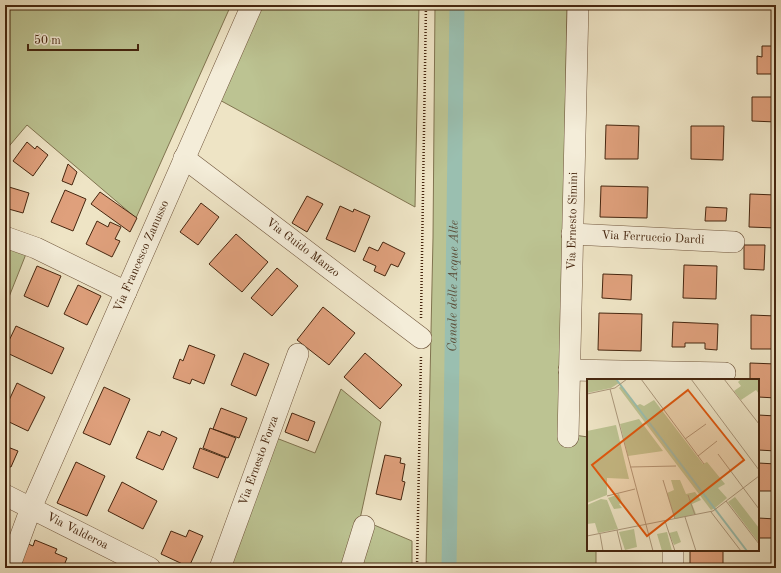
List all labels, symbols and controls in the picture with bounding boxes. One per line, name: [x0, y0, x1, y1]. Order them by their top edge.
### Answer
scale bar: [28, 26, 138, 52]
text: 50 m: [34, 34, 61, 47]
street label: Via Ernesto Simini: [566, 172, 580, 270]
street label: Via Francesco Zanusso: [112, 199, 171, 314]
street label: Via Guido Manzo: [264, 216, 342, 280]
water label: Canale delle Acque Alte: [446, 220, 460, 352]
street label: Via Ferruccio Dardi: [601, 229, 705, 247]
inset map: [587, 379, 759, 551]
street label: Via Ernesto Forza: [237, 414, 281, 507]
street label: Via Valderoa: [45, 511, 110, 552]

